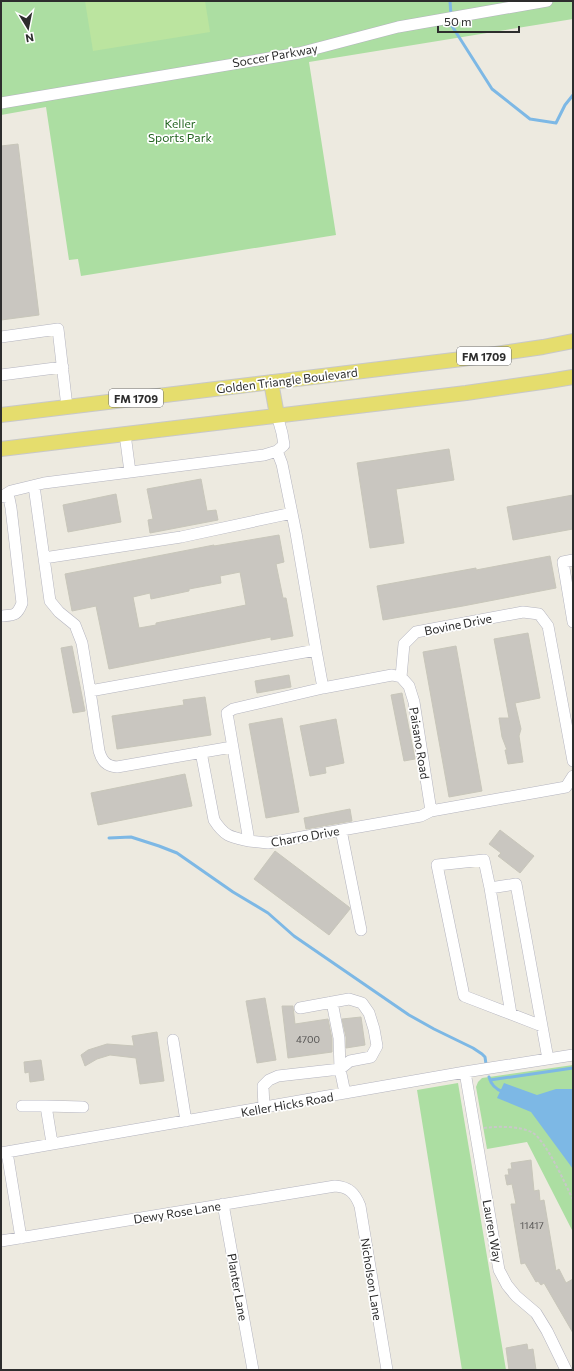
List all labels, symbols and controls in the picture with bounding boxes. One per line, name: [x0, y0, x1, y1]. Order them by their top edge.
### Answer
north arrow: [8, 8, 48, 48]
scale bar: [438, 8, 519, 34]
text: 50 m: [444, 14, 472, 28]
text: N: [25, 31, 35, 45]
street label: Soccer Parkway: [231, 41, 319, 69]
park label: Keller Sports Park: [148, 116, 212, 144]
road number: FM 1709: [457, 347, 511, 365]
street label: Golden Triangle Boulevard: [216, 364, 358, 396]
road number: FM 1709: [109, 389, 163, 407]
street label: Bovine Drive: [423, 611, 493, 637]
street label: Paisano Road: [407, 706, 433, 780]
street label: Charro Drive: [270, 823, 340, 849]
house number: 4700: [296, 1033, 320, 1045]
street label: Keller Hicks Road: [240, 1089, 334, 1119]
street label: Dewy Rose Lane: [132, 1198, 222, 1226]
street label: Lauren Way: [481, 1198, 505, 1264]
house number: 11417: [520, 1219, 544, 1231]
street label: Nicholson Lane: [359, 1237, 385, 1321]
street label: Planter Lane: [225, 1252, 251, 1322]

